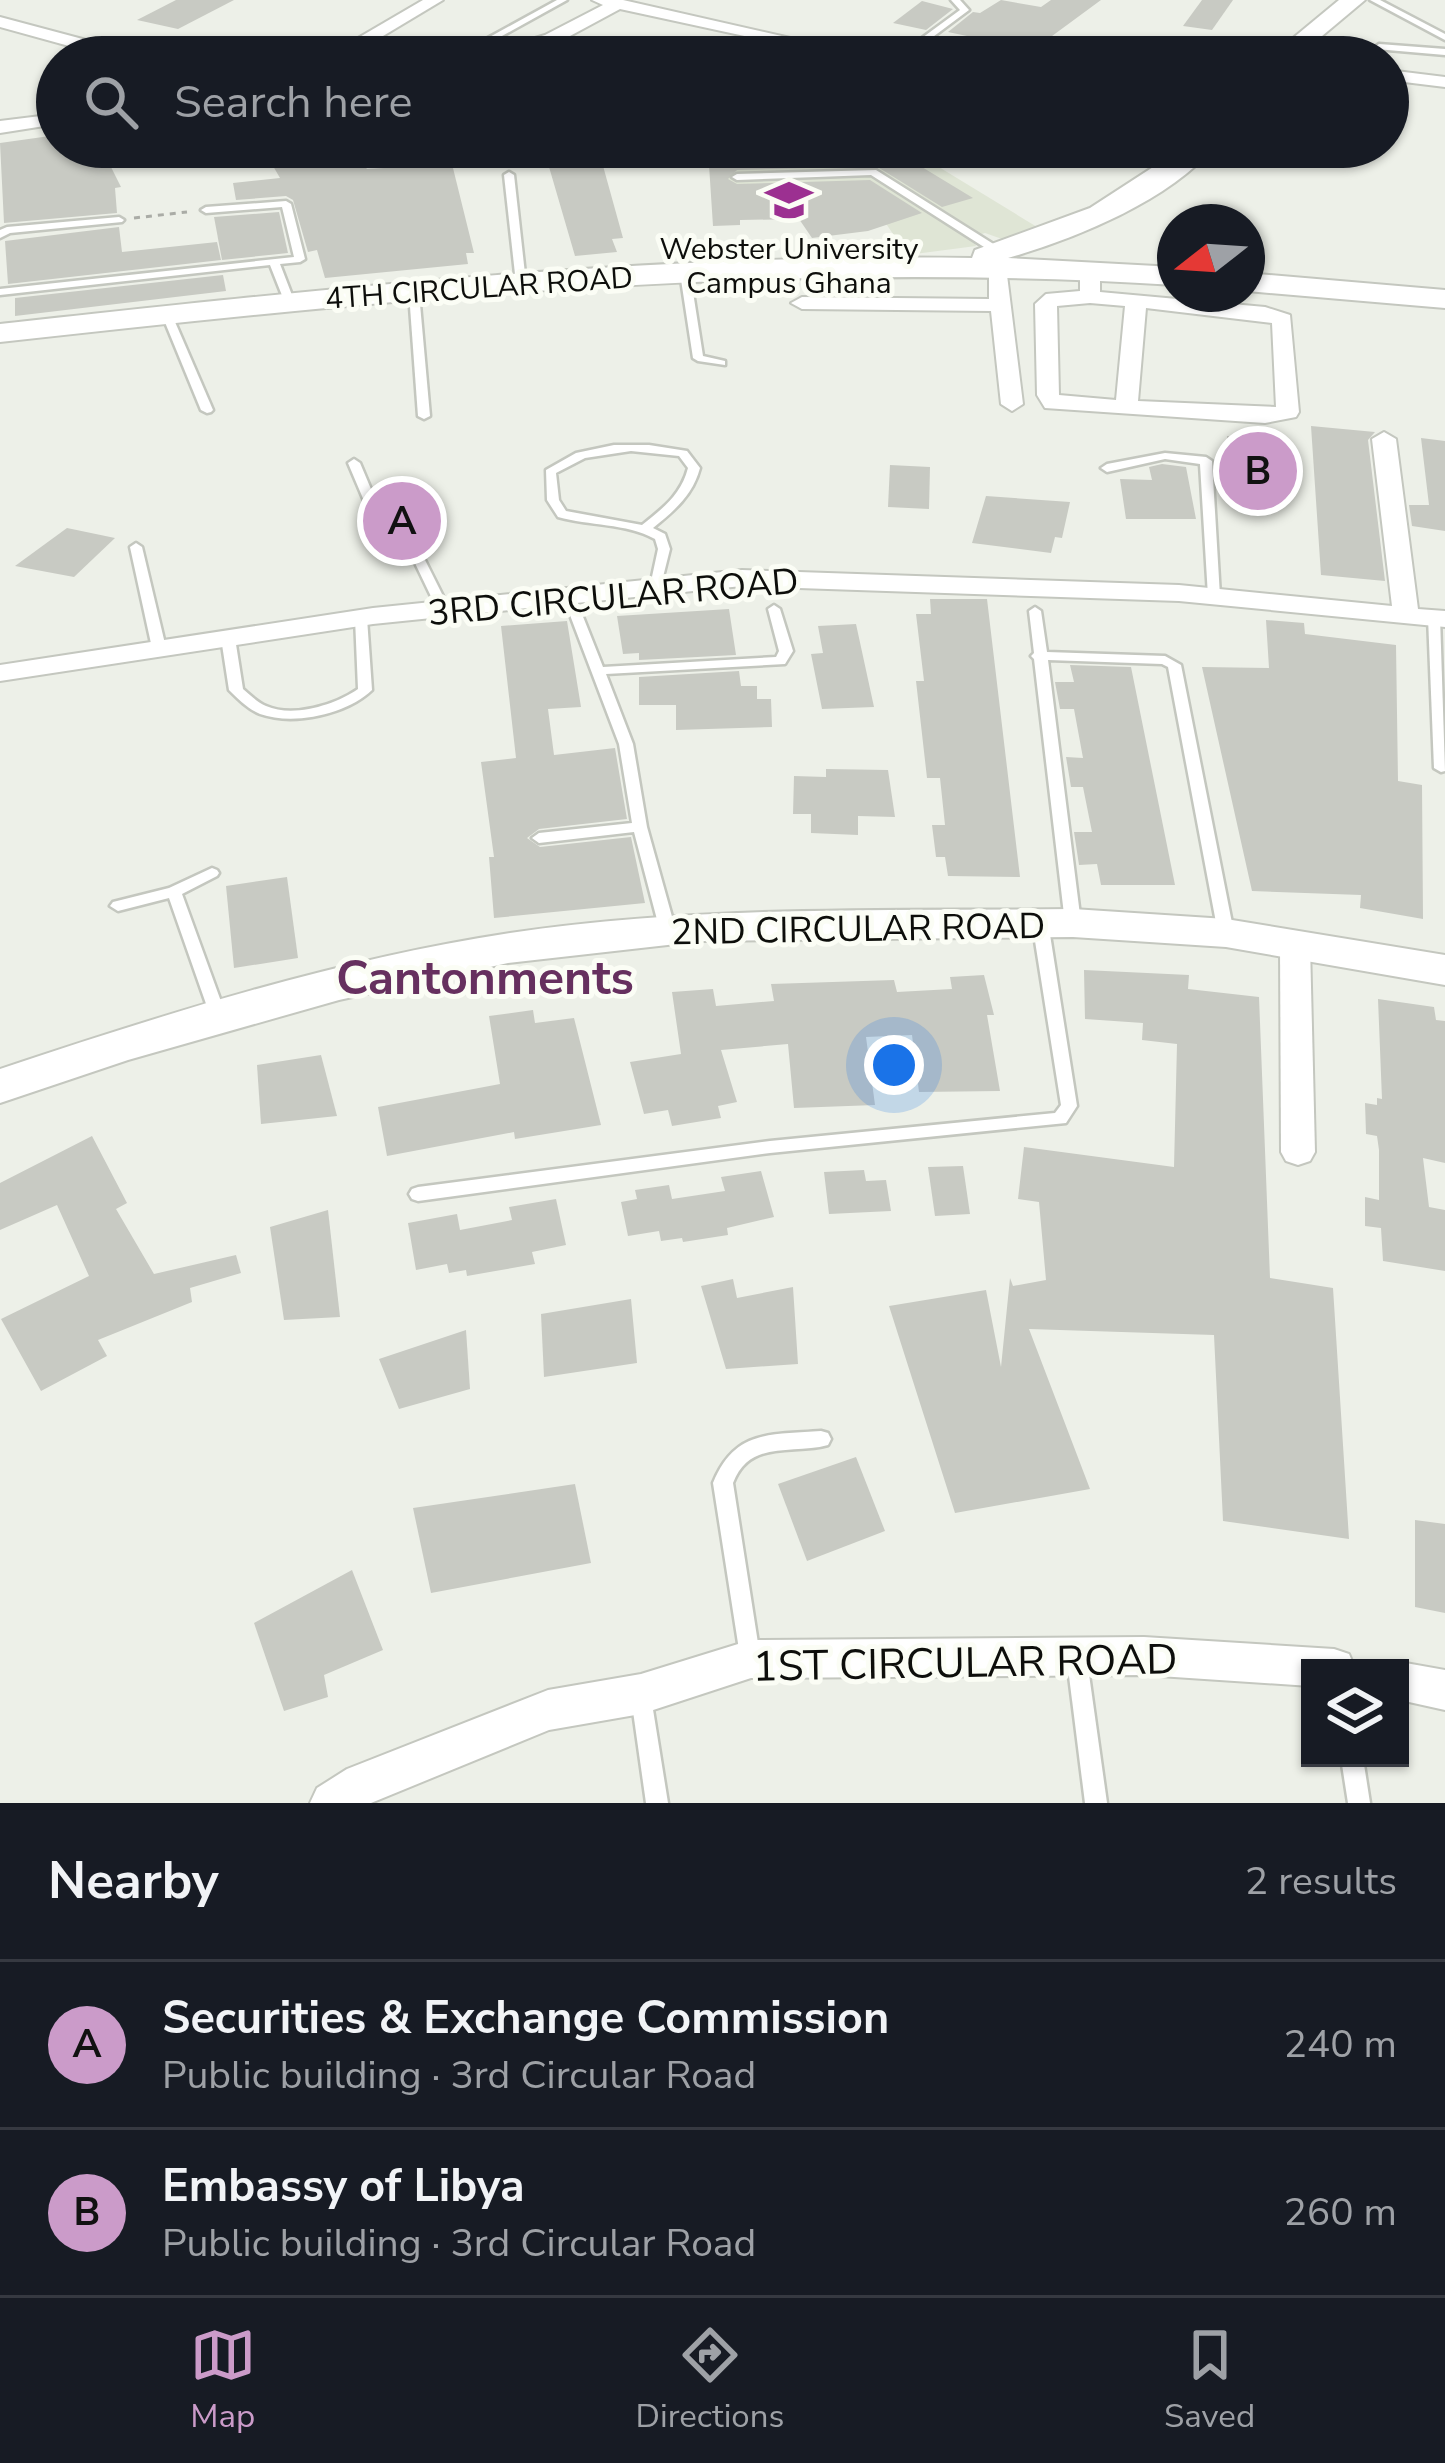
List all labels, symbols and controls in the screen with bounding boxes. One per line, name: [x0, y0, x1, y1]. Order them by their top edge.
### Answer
search box: [36, 36, 1409, 168]
icon: search: [78, 69, 144, 135]
text: Search here: [174, 72, 413, 133]
school or university icon: Webster University Campus Ghana: [764, 175, 814, 225]
north arrow: [1157, 204, 1265, 312]
place label: Webster University Campus Ghana: [660, 229, 919, 304]
street label: 4TH CIRCULAR ROAD: [324, 257, 634, 320]
pin: B: [1219, 426, 1297, 516]
pin: A: [363, 476, 441, 566]
street label: 3RD CIRCULAR ROAD: [426, 557, 800, 638]
street label: 2ND CIRCULAR ROAD: [670, 902, 1046, 957]
district label: Cantonments: [336, 945, 634, 1011]
your location: [864, 1035, 924, 1095]
street label: 1ST CIRCULAR ROAD: [752, 1631, 1178, 1696]
map controls: [1301, 1659, 1409, 1767]
button: layers: [1301, 1659, 1409, 1767]
text: Nearby: [48, 1846, 219, 1916]
text: 2 results: [1245, 1855, 1397, 1908]
text: Securities & Exchange Commission: [162, 1988, 889, 2049]
text: A: [72, 2018, 102, 2071]
text: 240 m: [1283, 2018, 1397, 2071]
text: Public building · 3rd Circular Road: [162, 2049, 756, 2102]
text: Embassy of Libya: [162, 2156, 525, 2217]
text: B: [74, 2186, 100, 2239]
text: 260 m: [1283, 2186, 1397, 2239]
text: Public building · 3rd Circular Road: [162, 2217, 756, 2270]
tab: Map: [190, 2322, 256, 2439]
tab: Directions: [636, 2322, 784, 2439]
tab: Saved: [1164, 2322, 1255, 2439]

